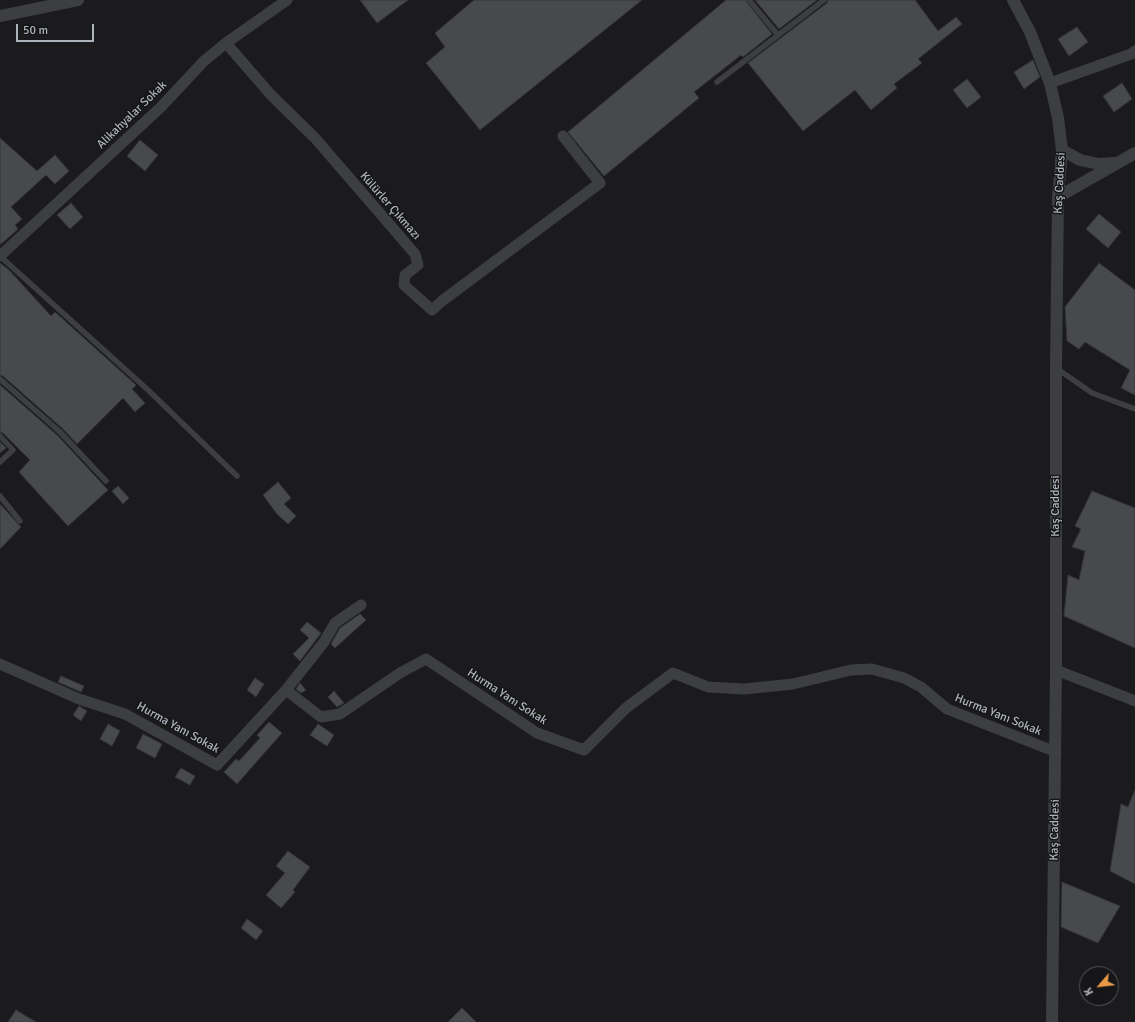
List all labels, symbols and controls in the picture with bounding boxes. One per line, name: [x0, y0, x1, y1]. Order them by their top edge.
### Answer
scale bar: [18, 16, 96, 42]
text: 50 m: [23, 23, 48, 38]
street label: Alikahyalar Sokak: [94, 78, 170, 152]
street label: Kaş Caddesi: [1051, 152, 1069, 214]
street label: Külürler Çıkmazı: [357, 169, 423, 243]
street label: Kaş Caddesi: [1049, 475, 1063, 537]
street label: Hurma Yanı Sokak: [464, 666, 550, 728]
street label: Hurma Yanı Sokak: [952, 691, 1044, 739]
street label: Hurma Yanı Sokak: [134, 699, 222, 757]
street label: Kaş Caddesi: [1047, 799, 1063, 861]
north arrow: [1079, 966, 1119, 1006]
text: K: [1082, 985, 1096, 997]

